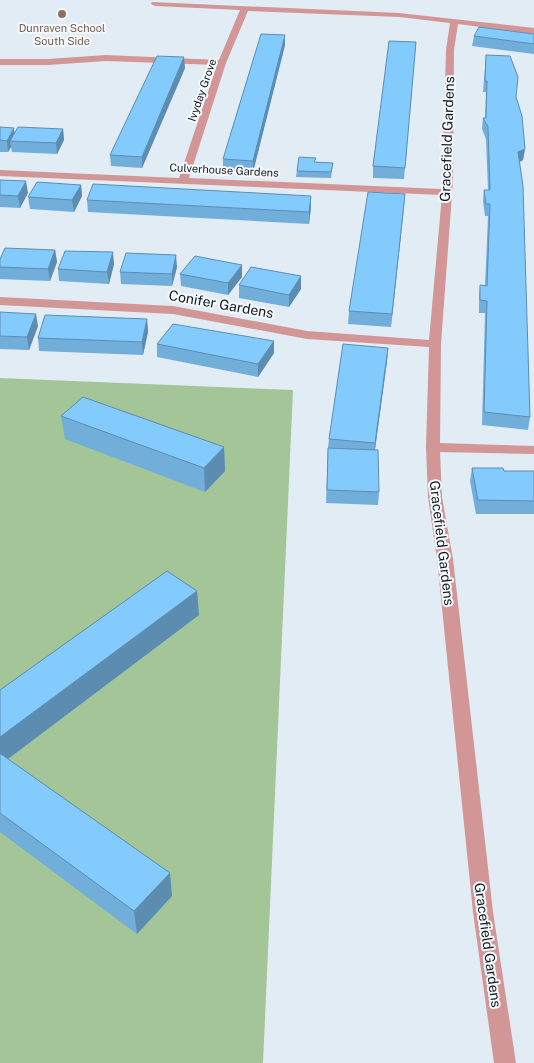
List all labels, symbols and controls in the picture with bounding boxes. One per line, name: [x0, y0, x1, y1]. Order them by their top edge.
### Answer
marker: Dunraven School South Side: [56, 8, 68, 20]
place label: Dunraven School South Side: [19, 22, 105, 47]
street label: Ivyday Grove: [186, 57, 218, 123]
street label: Gracefield Gardens: [437, 76, 457, 202]
street label: Culverhouse Gardens: [169, 161, 279, 179]
street label: Conifer Gardens: [167, 287, 275, 321]
street label: Gracefield Gardens: [426, 480, 458, 606]
street label: Gracefield Gardens: [471, 882, 505, 1008]

